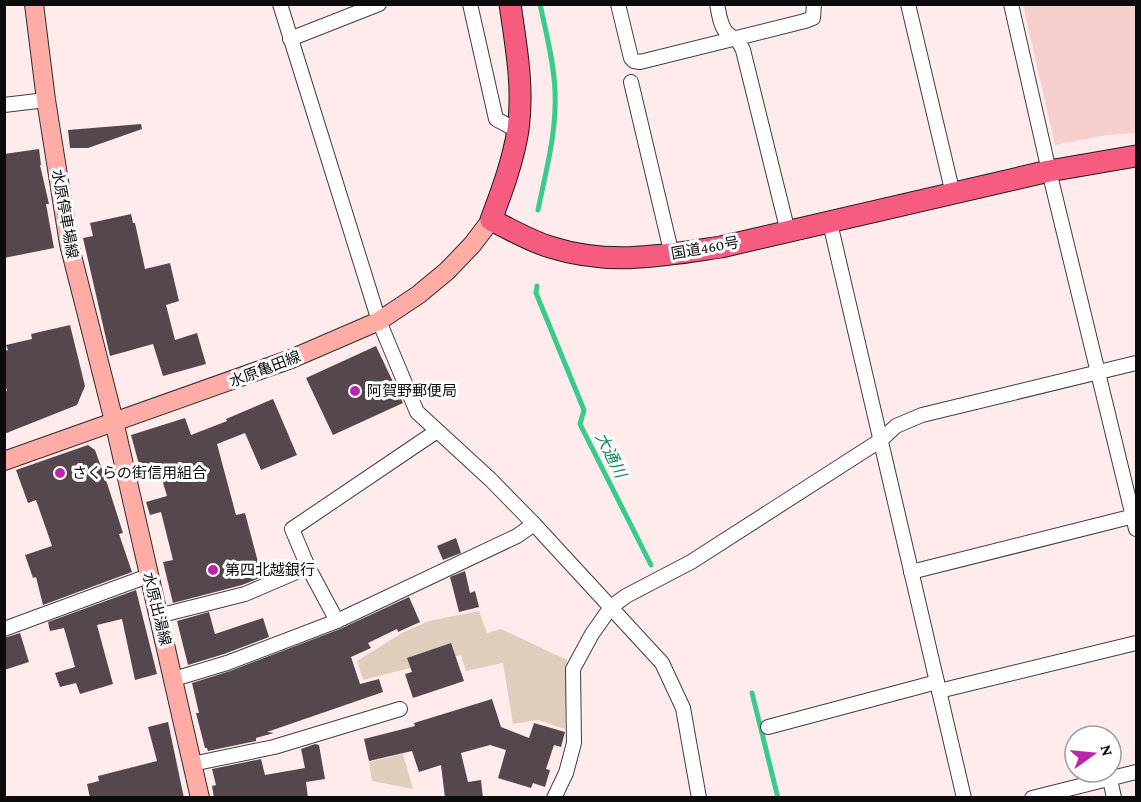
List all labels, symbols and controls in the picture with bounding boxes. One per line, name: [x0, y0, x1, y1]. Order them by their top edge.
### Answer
street label: 水原停車場線: [49, 168, 81, 260]
street label: 国道460号: [670, 234, 740, 262]
street label: 水原亀田線: [227, 348, 303, 390]
place label: 阿賀野郵便局: [367, 383, 457, 399]
marker: 阿賀野郵便局: [348, 384, 362, 398]
water label: 大通川: [593, 430, 630, 482]
place label: さくらの街信用組合: [72, 465, 207, 481]
marker: さくらの街信用組合: [53, 466, 67, 480]
place label: 第四北越銀行: [225, 561, 315, 578]
marker: 第四北越銀行: [206, 563, 220, 577]
street label: 水原出湯線: [140, 571, 174, 647]
north arrow: [1063, 724, 1123, 784]
text: N: [1097, 743, 1117, 758]

